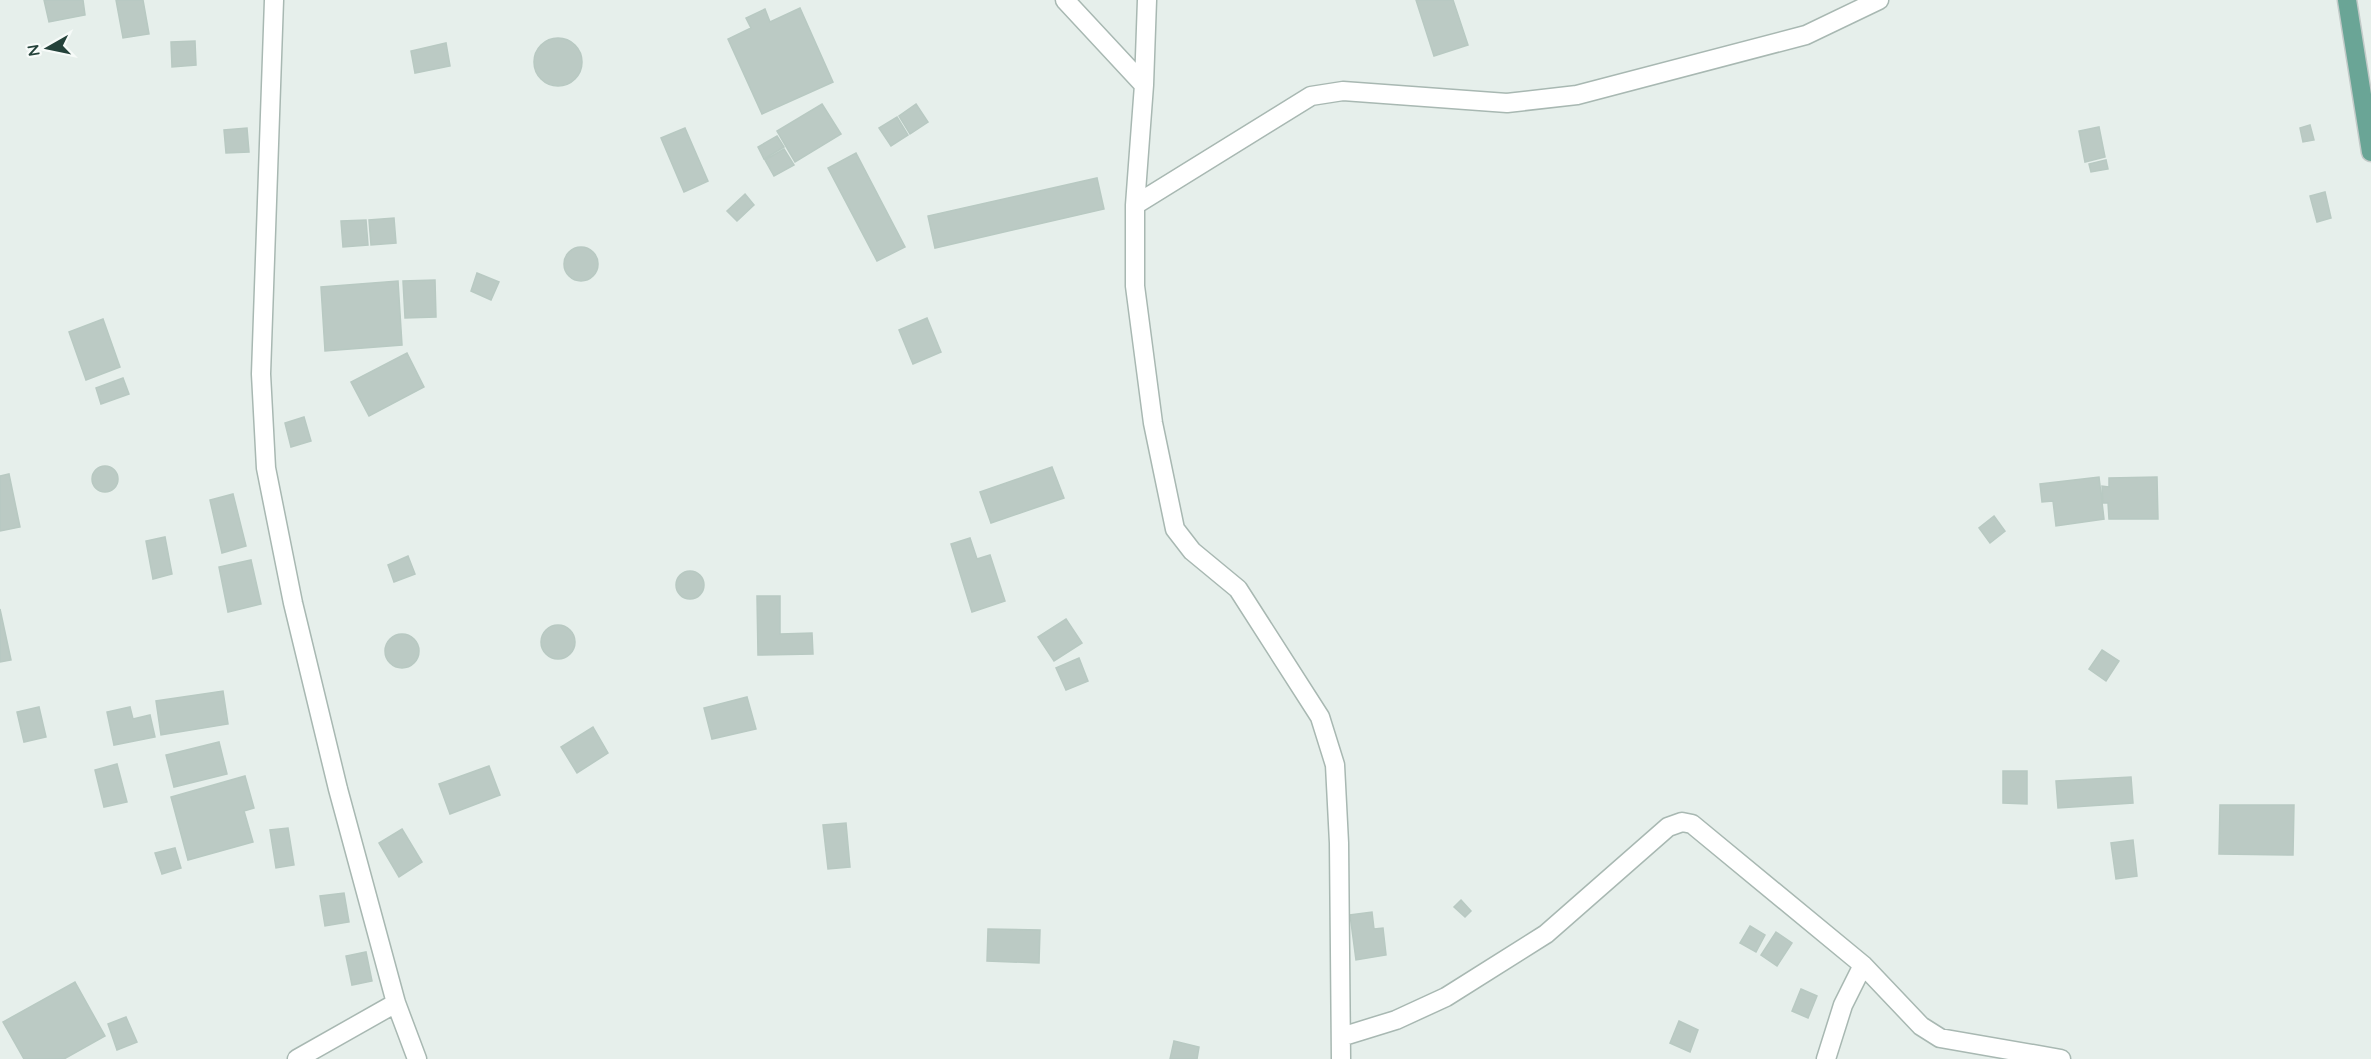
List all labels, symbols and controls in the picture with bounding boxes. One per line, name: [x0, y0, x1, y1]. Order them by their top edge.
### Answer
north arrow: [18, 18, 78, 78]
text: N: [22, 43, 44, 58]

